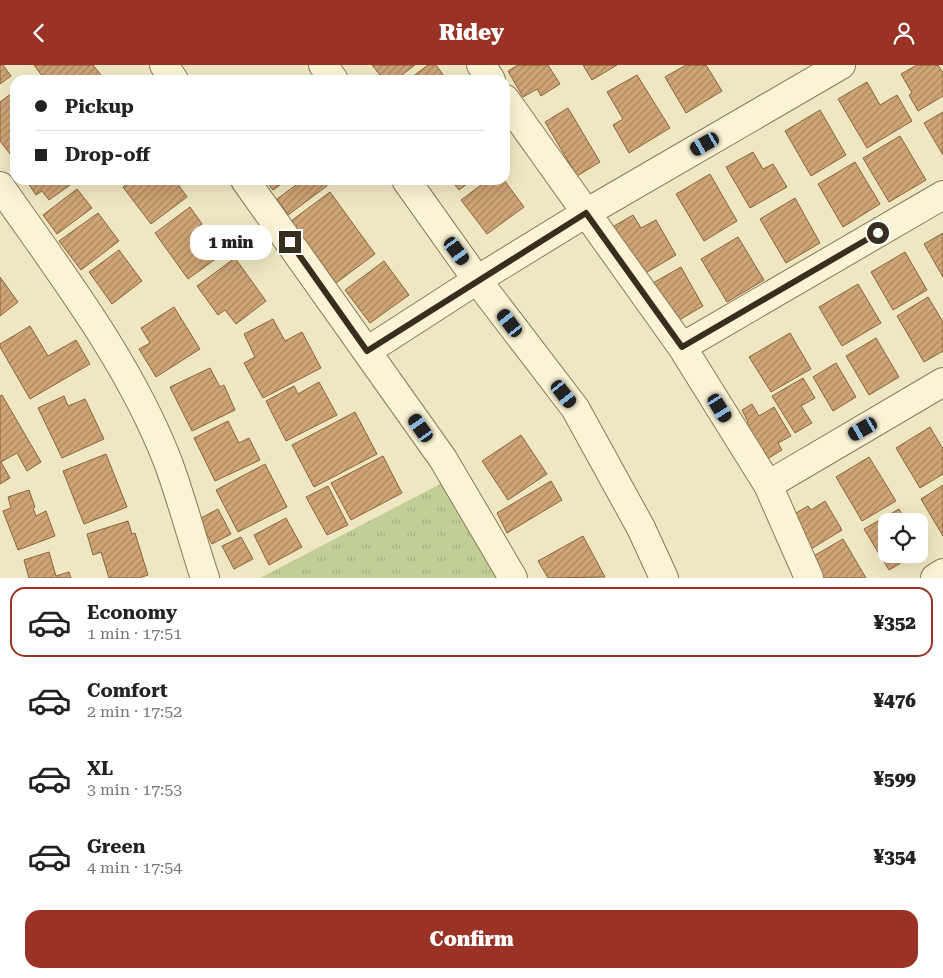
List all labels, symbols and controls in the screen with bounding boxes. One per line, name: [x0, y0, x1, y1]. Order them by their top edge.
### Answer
icon: back: [25, 19, 53, 47]
icon: person: [890, 19, 918, 47]
text: Ridey: [439, 20, 504, 45]
text: Pickup: [65, 95, 134, 118]
car: [688, 130, 721, 158]
text: Drop-off: [65, 143, 150, 166]
route start: [867, 222, 889, 244]
callout: 1 min: [190, 225, 272, 259]
route end: [279, 231, 301, 253]
text: 1 min: [209, 233, 253, 252]
car: [442, 234, 471, 268]
car: [494, 307, 525, 339]
car: [548, 378, 579, 410]
car: [705, 391, 734, 425]
car: [406, 411, 435, 445]
car: [846, 415, 879, 443]
map controls: [878, 513, 928, 563]
button: locate: [878, 513, 928, 563]
icon: car: [27, 600, 72, 645]
text: Economy: [87, 601, 177, 624]
text: ¥352: [873, 611, 916, 634]
text: 1 min · 17:51: [87, 624, 182, 643]
icon: car: [27, 678, 72, 723]
text: Comfort: [87, 679, 168, 702]
text: ¥476: [873, 689, 916, 712]
text: 2 min · 17:52: [87, 702, 182, 721]
icon: car: [27, 756, 72, 801]
text: XL: [87, 757, 113, 780]
text: ¥599: [873, 767, 916, 790]
text: 3 min · 17:53: [87, 780, 182, 799]
icon: car: [27, 834, 72, 879]
text: Green: [87, 835, 145, 858]
text: ¥354: [873, 845, 916, 868]
text: 4 min · 17:54: [87, 858, 182, 877]
button: Confirm: [25, 910, 918, 968]

